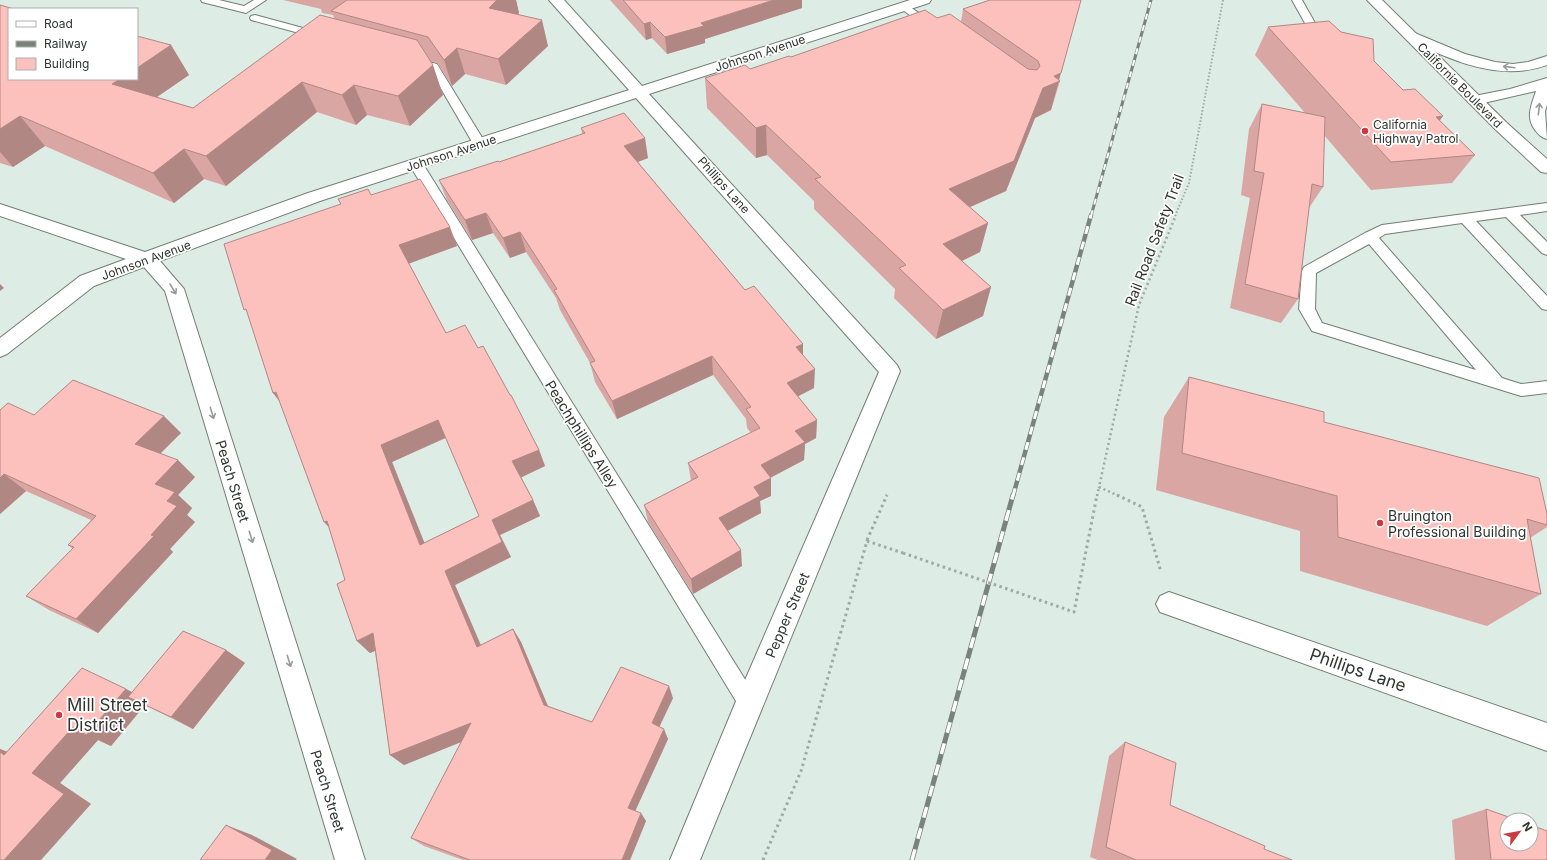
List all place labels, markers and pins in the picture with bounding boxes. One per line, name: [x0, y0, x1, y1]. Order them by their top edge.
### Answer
place label: California Highway Patrol: [1373, 117, 1459, 146]
marker: California Highway Patrol: [1360, 126, 1370, 136]
place label: Bruington Professional Building: [1388, 507, 1526, 540]
marker: Bruington Professional Building: [1375, 518, 1385, 528]
place label: Mill Street District: [67, 695, 148, 735]
marker: Mill Street District: [54, 710, 64, 720]

